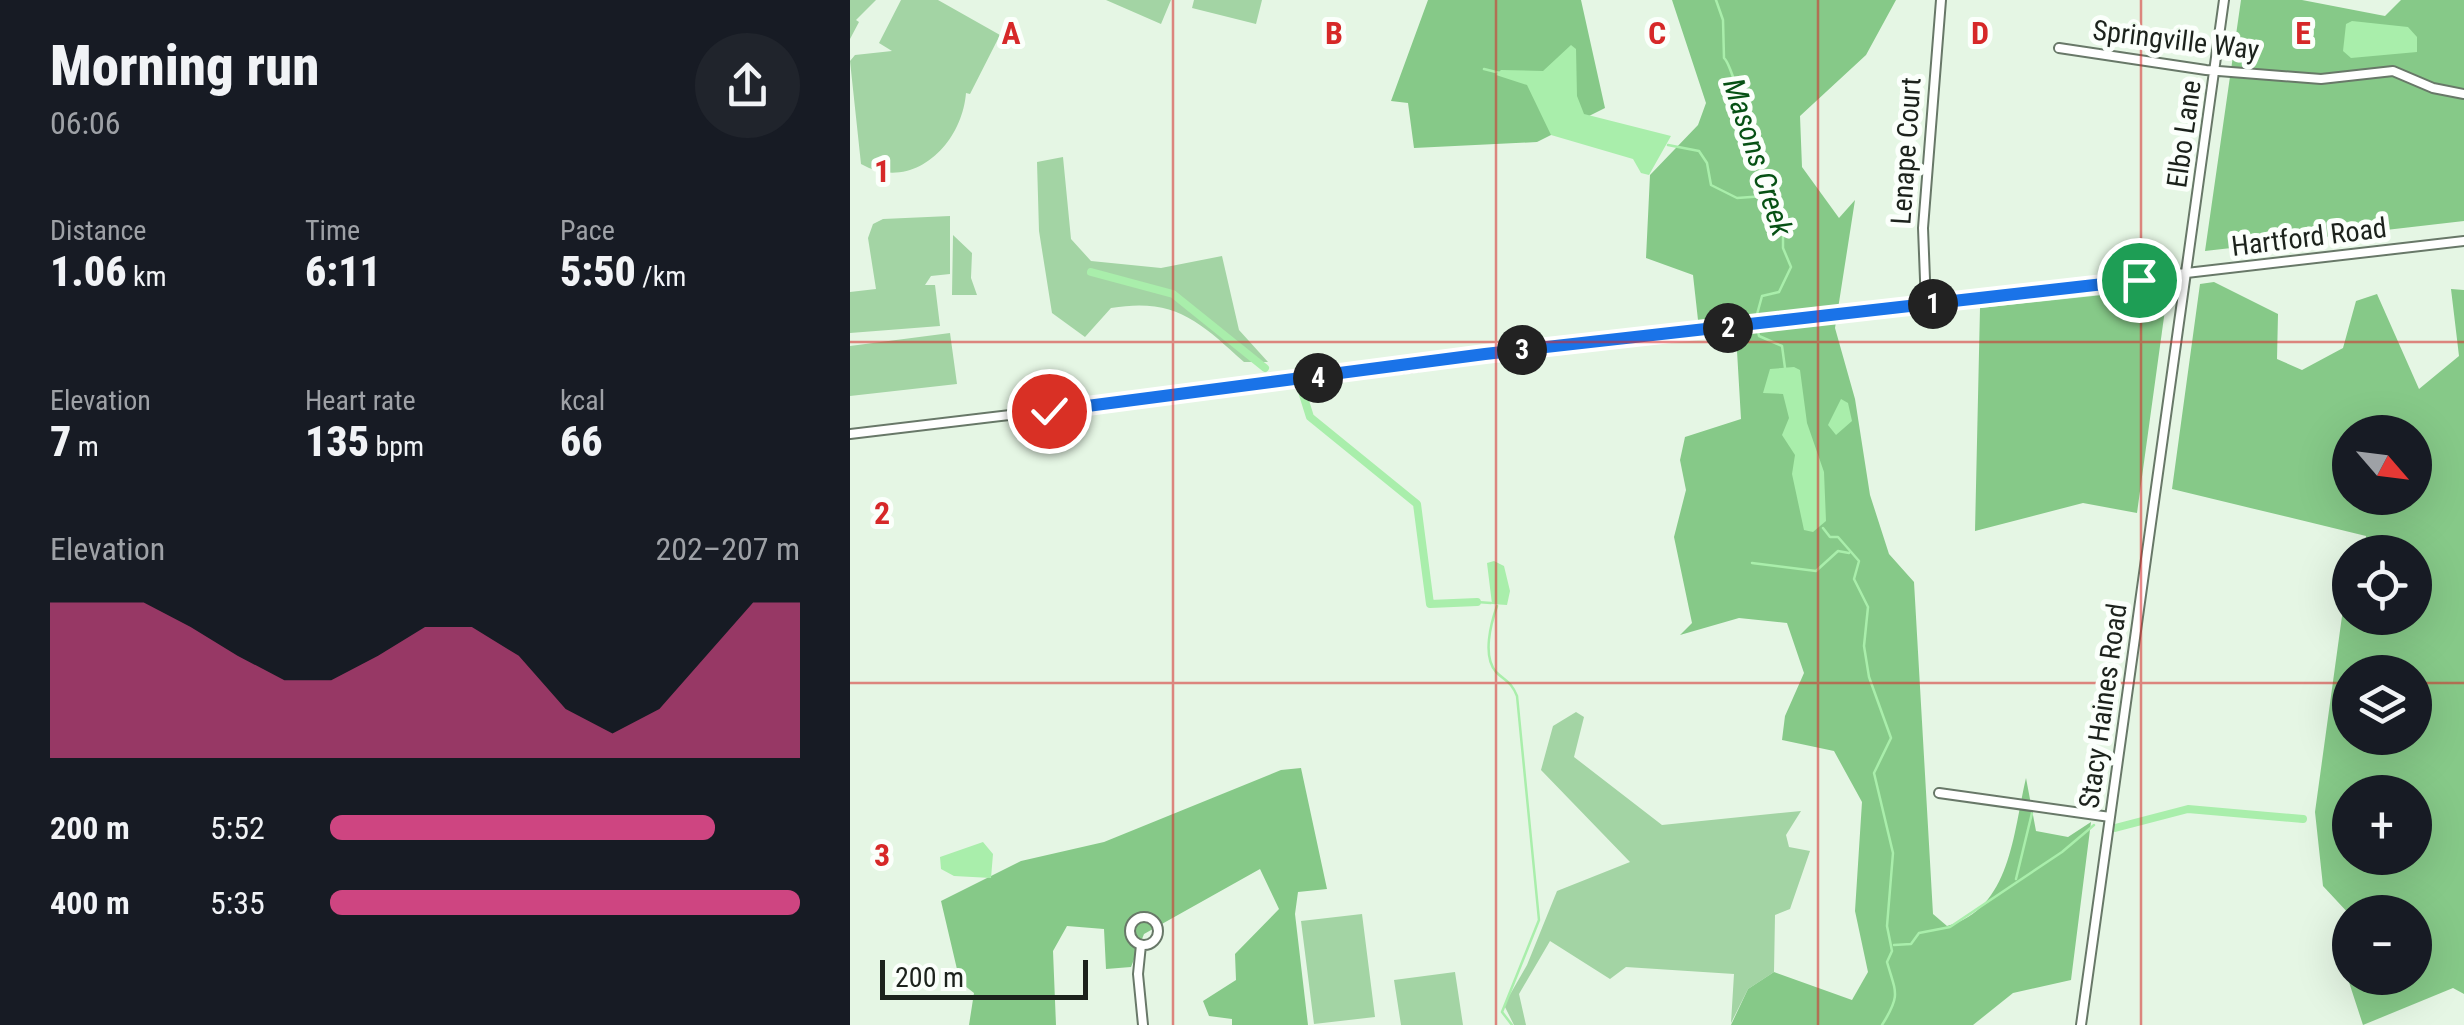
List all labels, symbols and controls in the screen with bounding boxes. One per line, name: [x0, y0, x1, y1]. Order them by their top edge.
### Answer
street label: Springville Way: [2091, 13, 2261, 67]
text: A: [1001, 14, 1021, 52]
text: B: [1325, 14, 1343, 52]
text: C: [1648, 14, 1666, 52]
text: D: [1971, 14, 1989, 52]
text: E: [2295, 14, 2311, 52]
button: share: [695, 33, 800, 138]
text: Morning run: [50, 34, 319, 98]
water label: Masons Creek: [1716, 74, 1800, 241]
street label: Lenape Court: [1884, 76, 1928, 226]
street label: Elbo Lane: [2160, 78, 2208, 190]
text: 06:06: [50, 104, 121, 142]
text: 1: [874, 152, 890, 190]
street label: Hartford Road: [2230, 211, 2388, 263]
text: Distance: [50, 214, 147, 247]
text: Time: [305, 214, 360, 247]
text: Pace: [560, 214, 615, 247]
pin: [2097, 238, 2182, 323]
text: 1.06: [50, 247, 127, 296]
text: 6:11: [305, 247, 381, 296]
text: 5:50: [560, 247, 636, 296]
icon: arrive: [2112, 253, 2167, 308]
text: km: [127, 260, 167, 293]
text: /km: [636, 260, 686, 293]
pin: 1: [1908, 279, 1958, 329]
text: 1: [1926, 287, 1940, 320]
pin: 2: [1703, 303, 1753, 353]
text: 2: [1721, 311, 1735, 344]
pin: 3: [1497, 325, 1547, 375]
text: 3: [1515, 333, 1529, 366]
pin: 4: [1293, 353, 1343, 403]
text: 4: [1311, 361, 1325, 394]
pin: [1007, 369, 1092, 454]
text: Elevation: [50, 384, 151, 417]
text: Heart rate: [305, 384, 416, 417]
text: kcal: [560, 384, 605, 417]
icon: check: [1022, 384, 1077, 439]
north arrow: [2332, 415, 2432, 515]
map controls: [2332, 415, 2432, 995]
text: 7: [50, 417, 71, 466]
text: 135: [305, 417, 369, 466]
text: 66: [560, 417, 603, 466]
text: m: [71, 430, 99, 463]
text: bpm: [369, 430, 424, 463]
text: 2: [874, 494, 890, 532]
text: Elevation: [50, 530, 165, 568]
text: 202–207 m: [655, 530, 800, 568]
button: locate: [2332, 535, 2432, 635]
street label: Stacy Haines Road: [2072, 601, 2134, 811]
button: layers: [2332, 655, 2432, 755]
button: +: [2332, 775, 2432, 875]
text: 200 m: [50, 809, 130, 847]
text: 5:52: [210, 809, 265, 847]
text: 3: [874, 836, 890, 874]
text: 400 m: [50, 884, 130, 922]
text: 5:35: [210, 884, 265, 922]
button: −: [2332, 895, 2432, 995]
scale bar: [880, 955, 1088, 1000]
text: 200 m: [895, 961, 964, 994]

